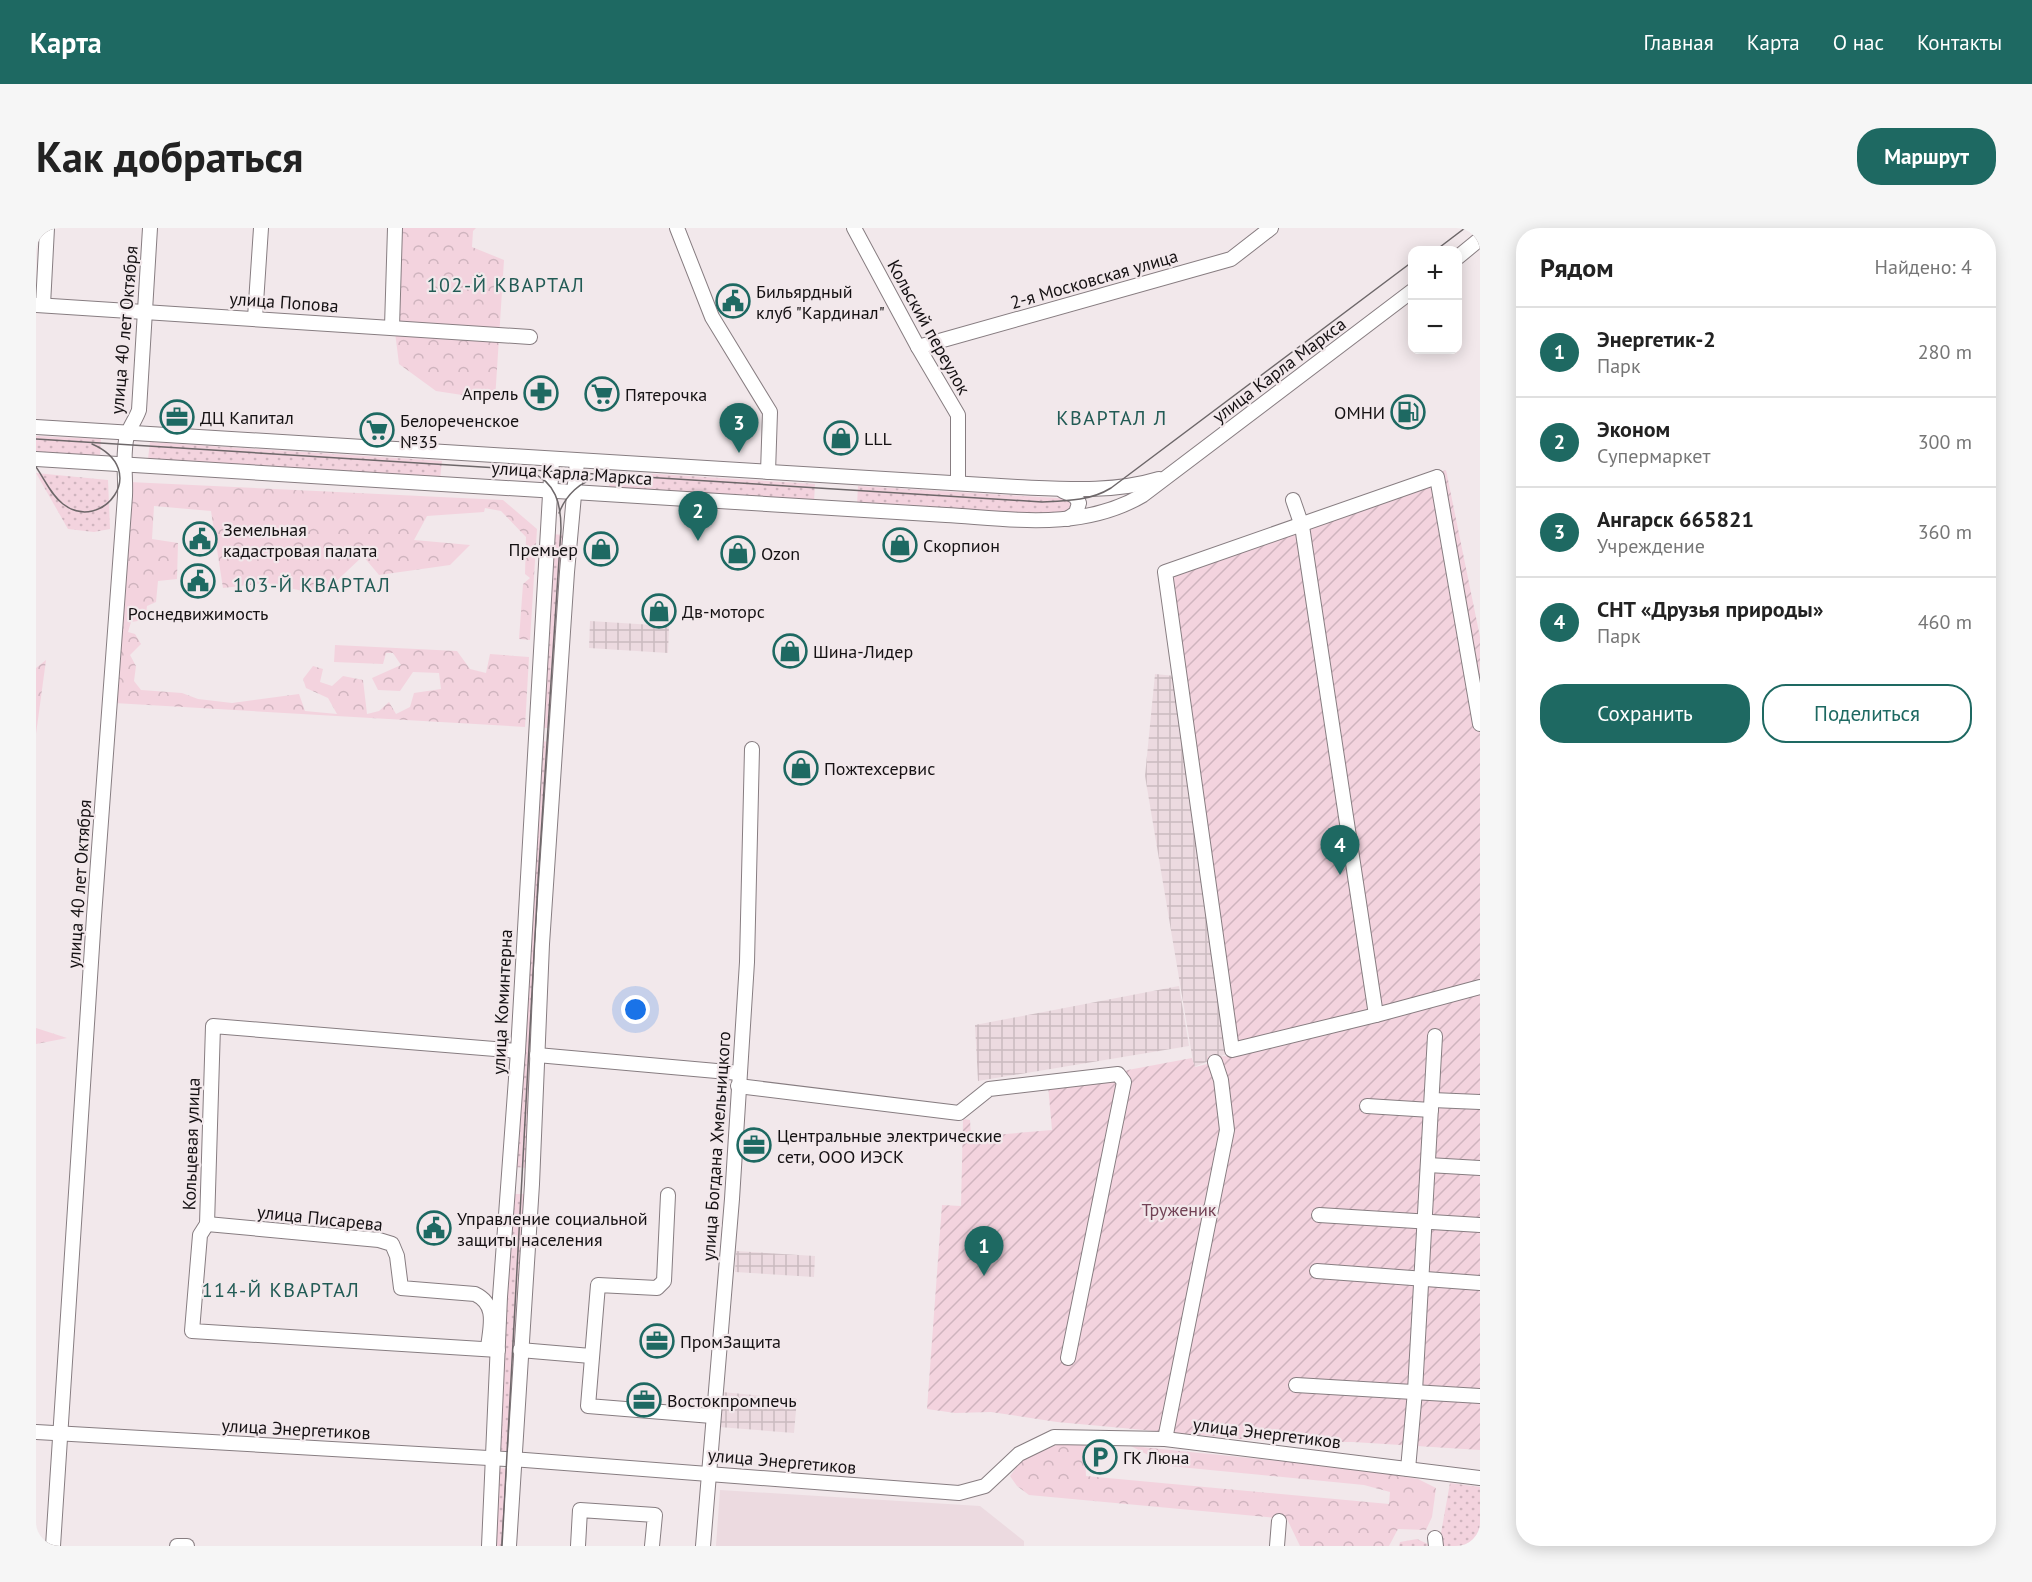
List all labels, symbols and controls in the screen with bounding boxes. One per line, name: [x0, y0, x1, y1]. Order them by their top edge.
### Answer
text: Карта: [30, 24, 102, 61]
text: Главная: [1643, 29, 1714, 56]
text: Карта: [1747, 29, 1800, 56]
text: О нас: [1833, 29, 1884, 56]
text: Контакты: [1917, 29, 2002, 56]
button: Маршрут: [1857, 128, 1996, 185]
text: Как добраться: [36, 129, 303, 184]
street label: 2-я Московская улица: [1007, 244, 1181, 314]
street label: улица 40 лет Октября: [105, 245, 143, 415]
map controls: [1408, 246, 1462, 354]
button: +: [1408, 246, 1462, 300]
text: Рядом: [1540, 251, 1614, 284]
text: Найдено: 4: [1875, 254, 1972, 280]
street label: Кольский переулок: [882, 256, 976, 399]
district label: 102-Й КВАРТАЛ: [427, 272, 585, 298]
place label: Бильярдный клуб "Кардинал": [756, 280, 885, 324]
public building icon: Бильярдный клуб "Кардинал": [715, 283, 751, 319]
street label: улица Попова: [229, 287, 339, 317]
button: −: [1408, 300, 1462, 354]
street label: улица Карла Маркса: [1208, 312, 1350, 428]
text: Энергетик-2: [1597, 325, 1716, 353]
text: 1: [1554, 339, 1565, 365]
text: 280 m: [1918, 339, 1972, 365]
text: Парк: [1597, 353, 1640, 379]
pharmacy icon: Апрель: [523, 375, 559, 411]
supermarket icon: Пятерочка: [584, 376, 620, 412]
place label: Апрель: [462, 382, 518, 405]
place label: Пятерочка: [625, 383, 707, 406]
fuel station icon: ОМНИ: [1390, 394, 1426, 430]
office icon: ДЦ Капитал: [159, 399, 195, 435]
place label: ОМНИ: [1334, 401, 1385, 424]
pin: 3: [720, 404, 758, 453]
district label: КВАРТАЛ Л: [1056, 405, 1168, 431]
place label: ДЦ Капитал: [200, 406, 294, 429]
place label: Белореченское №35: [400, 409, 519, 453]
supermarket icon: Белореченское №35: [359, 412, 395, 448]
text: Эконом: [1597, 415, 1670, 443]
shop icon: LLL: [823, 420, 859, 456]
place label: LLL: [864, 427, 892, 450]
text: 2: [1554, 429, 1565, 455]
text: 300 m: [1918, 429, 1972, 455]
text: Супермаркет: [1597, 443, 1710, 469]
street label: улица Карла Маркса: [491, 456, 653, 490]
pin: 2: [678, 492, 718, 541]
text: Ангарск 665821: [1597, 505, 1754, 533]
place label: Земельная кадастровая палата: [223, 518, 377, 562]
text: 3: [1554, 519, 1565, 545]
text: 360 m: [1918, 519, 1972, 545]
public building icon: Земельная кадастровая палата: [182, 521, 218, 557]
shop icon: Скорпион: [882, 527, 918, 563]
shop icon: Премьер: [583, 531, 619, 567]
text: Учреждение: [1597, 533, 1705, 559]
place label: Скорпион: [923, 534, 1000, 557]
shop icon: Ozon: [720, 535, 756, 571]
place label: Премьер: [509, 538, 578, 561]
place label: Ozon: [761, 542, 800, 565]
public building icon: Роснедвижимость: [180, 563, 216, 599]
district label: 103-Й КВАРТАЛ: [233, 572, 391, 598]
shop icon: Дв-моторс: [641, 593, 677, 629]
text: СНТ «Друзья природы»: [1597, 595, 1823, 623]
place label: Дв-моторс: [682, 600, 765, 623]
place label: Роснедвижимость: [128, 602, 268, 625]
text: 4: [1554, 609, 1565, 635]
text: 460 m: [1918, 609, 1972, 635]
text: Парк: [1597, 623, 1640, 649]
shop icon: Шина-Лидер: [772, 633, 808, 669]
place label: Шина-Лидер: [813, 640, 913, 663]
button: Сохранить: [1540, 684, 1750, 743]
button: Поделиться: [1762, 684, 1972, 743]
shop icon: Пожтехсервис: [783, 750, 819, 786]
place label: Пожтехсервис: [824, 757, 935, 780]
street label: улица 40 лет Октября: [62, 799, 96, 969]
pin: 4: [1320, 826, 1360, 875]
street label: улица Коминтерна: [487, 929, 517, 1075]
your location: [621, 995, 650, 1024]
street label: улица Богдана Хмельницкого: [696, 1030, 736, 1262]
street label: Кольцевая улица: [177, 1077, 205, 1211]
place label: Центральные электрические сети, ООО ИЭСК: [777, 1124, 1002, 1168]
office icon: Центральные электрические сети, ООО ИЭСК: [736, 1127, 772, 1163]
park label: Труженик: [1142, 1198, 1217, 1221]
street label: улица Писарева: [256, 1200, 384, 1236]
place label: Управление социальной защиты населения: [457, 1207, 648, 1251]
public building icon: Управление социальной защиты населения: [416, 1210, 452, 1246]
pin: 1: [964, 1226, 1004, 1276]
district label: 114-Й КВАРТАЛ: [202, 1277, 360, 1303]
office icon: ПромЗащита: [639, 1323, 675, 1359]
place label: ПромЗащита: [680, 1330, 781, 1353]
office icon: Востокпромпечь: [626, 1382, 662, 1418]
place label: Востокпромпечь: [667, 1389, 797, 1412]
street label: улица Энергетиков: [1192, 1412, 1342, 1454]
street label: улица Энергетиков: [221, 1414, 371, 1444]
parking icon: ГК Люна: [1082, 1439, 1118, 1475]
street label: улица Энергетиков: [707, 1443, 857, 1479]
place label: ГК Люна: [1123, 1446, 1189, 1469]

